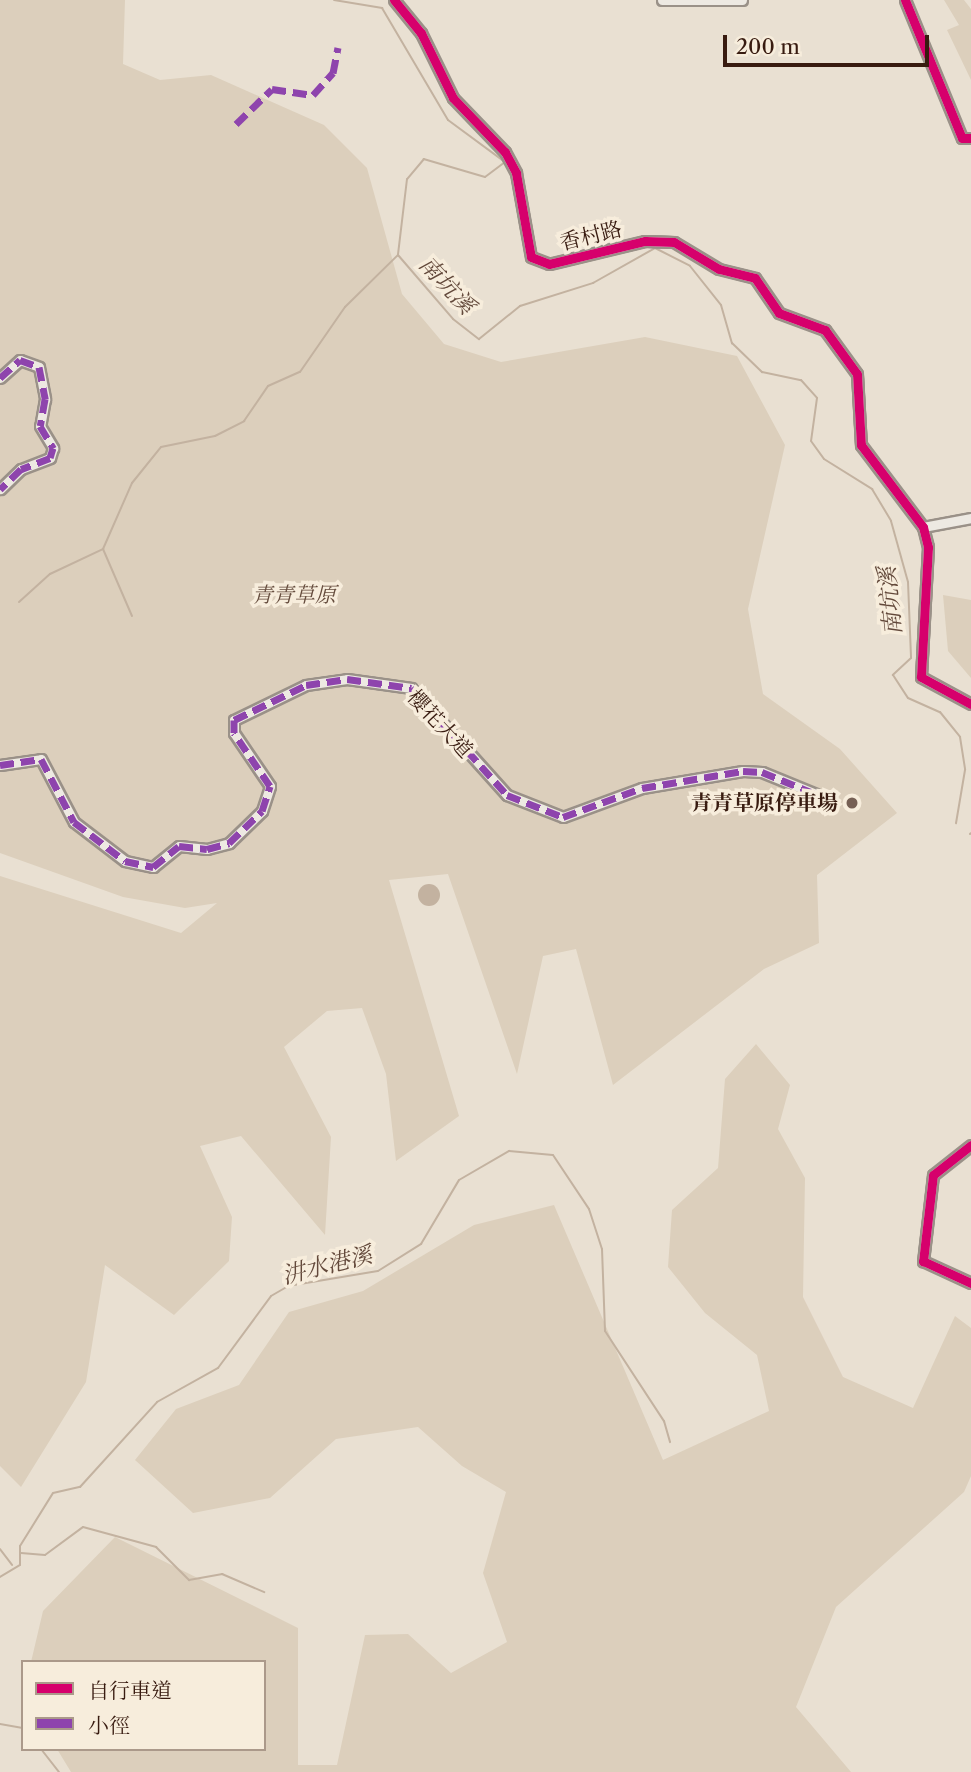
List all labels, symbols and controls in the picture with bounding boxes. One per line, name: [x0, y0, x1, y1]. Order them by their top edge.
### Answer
scale bar: [726, 21, 932, 65]
text: 200 m: [736, 34, 800, 59]
street label: 香村路: [557, 216, 625, 256]
water label: 南坑溪: [413, 250, 481, 320]
water label: 南坑溪: [873, 565, 907, 637]
park label: 青青草原: [252, 582, 336, 608]
street label: 櫻花大道: [402, 685, 478, 763]
place label: 青青草原停車場: [691, 790, 838, 816]
marker: 青青草原停車場: [844, 795, 860, 811]
water label: 汫水港溪: [279, 1240, 375, 1290]
legend: [21, 1660, 266, 1751]
text: 自行車道: [88, 1678, 172, 1703]
text: 小徑: [88, 1713, 130, 1738]

